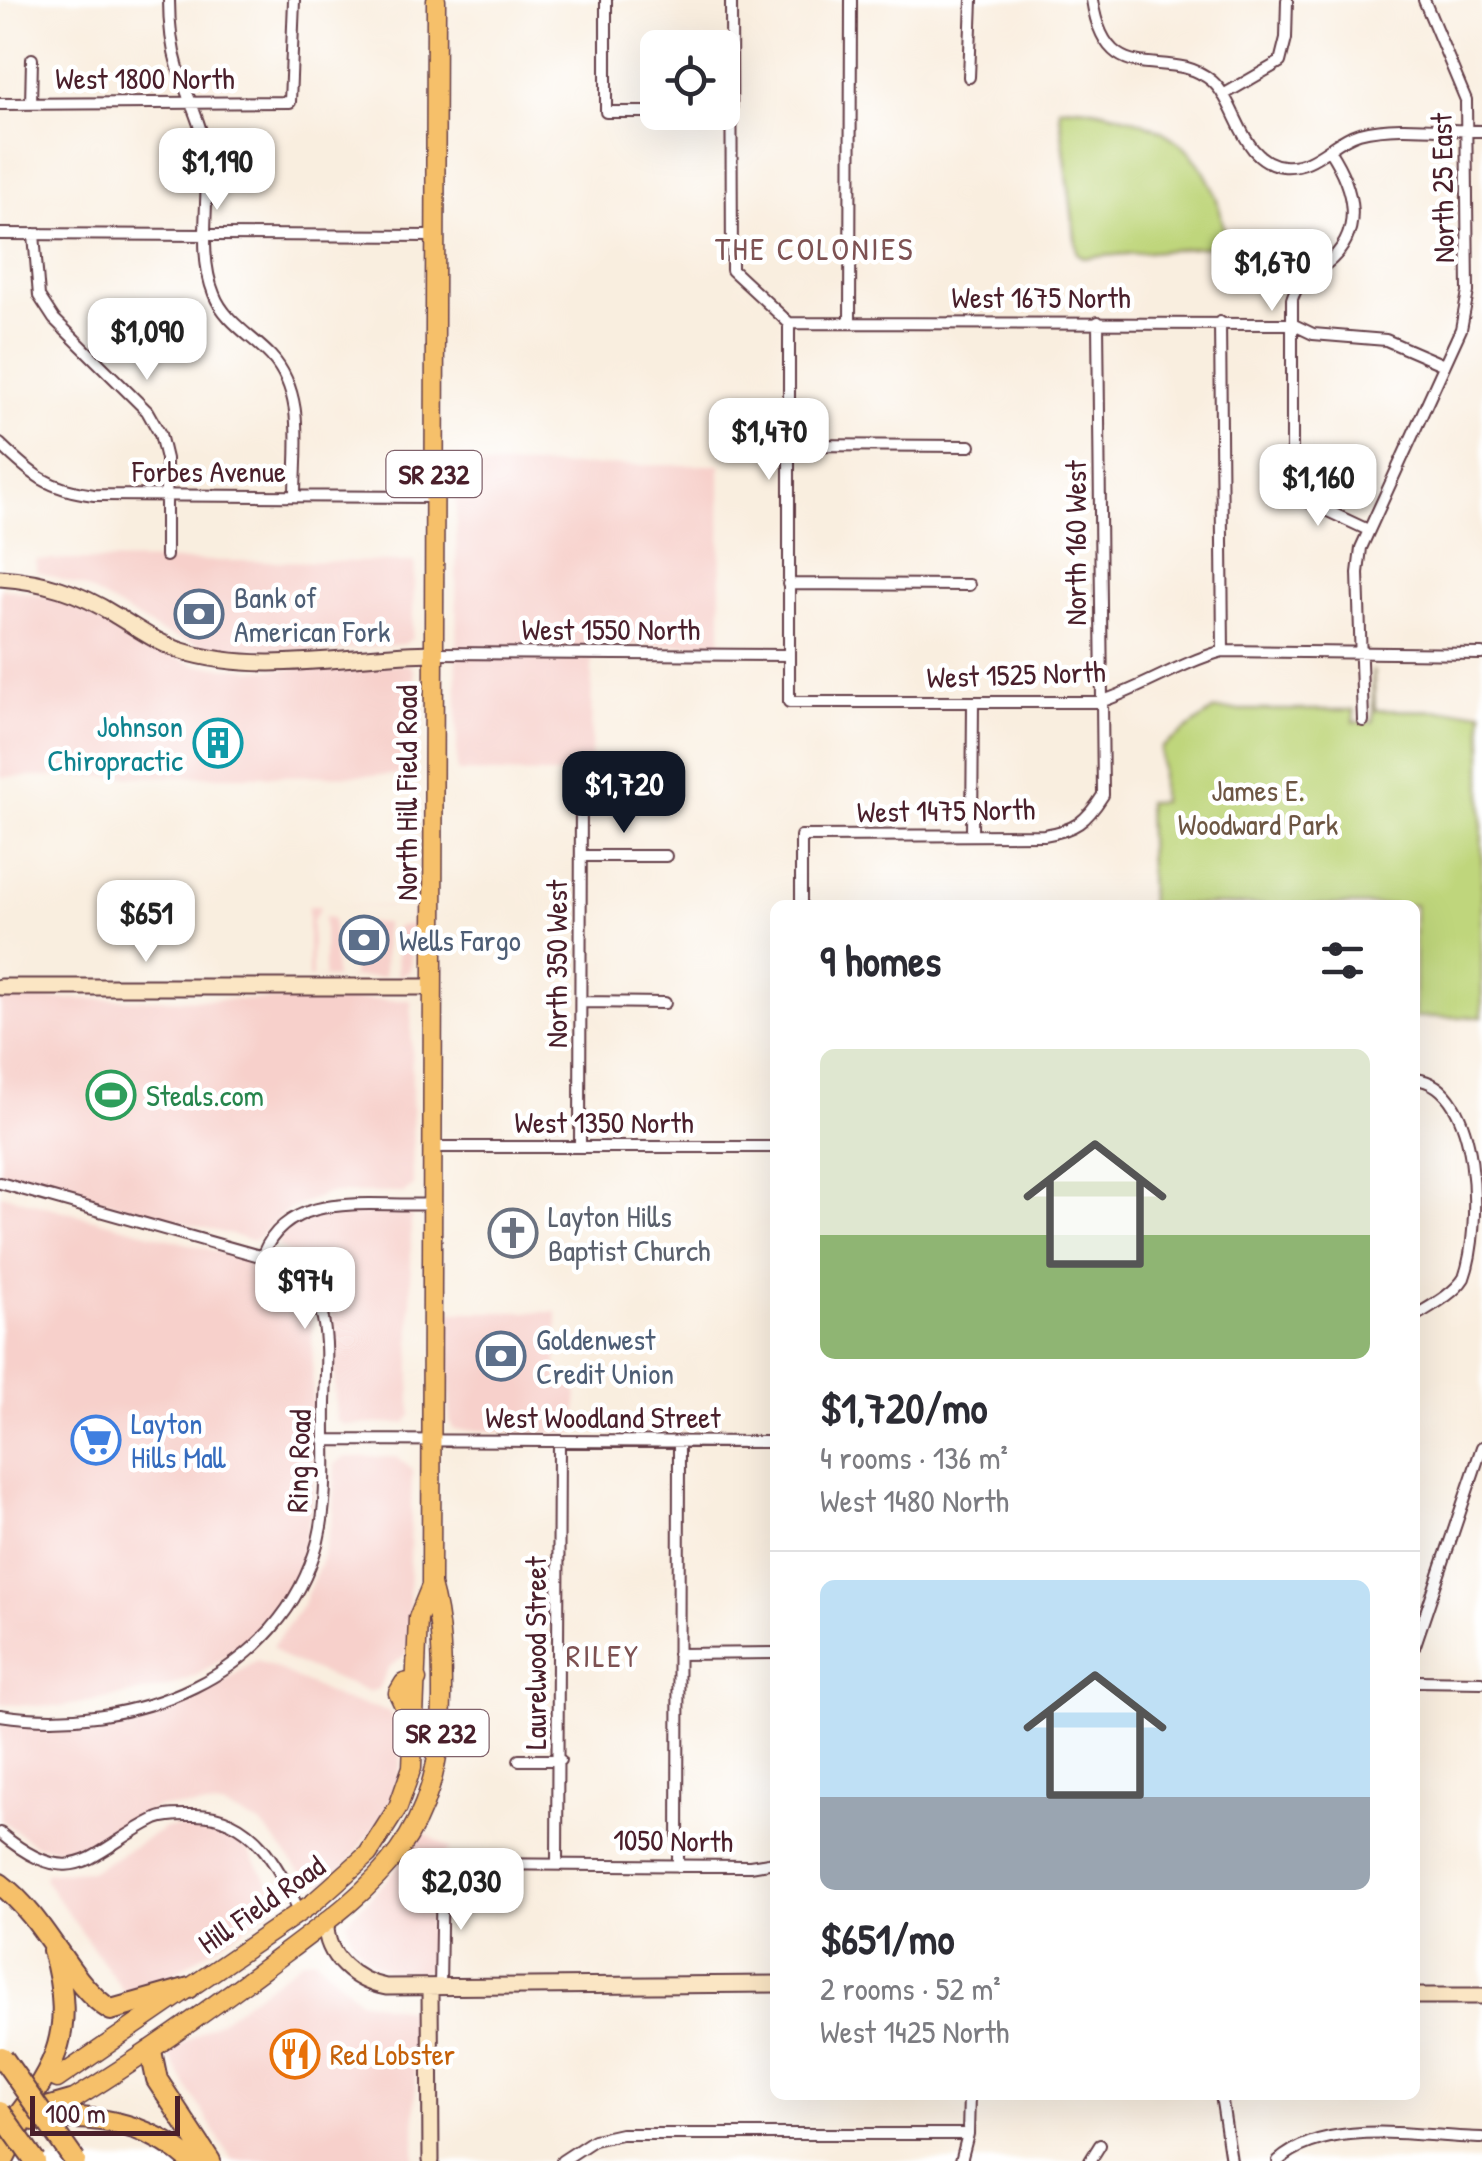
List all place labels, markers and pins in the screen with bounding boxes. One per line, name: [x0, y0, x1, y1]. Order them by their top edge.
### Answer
pin: $1,190: [136, 128, 298, 213]
pin: $1,670: [1191, 229, 1353, 314]
pin: $1,090: [66, 298, 228, 383]
pin: $1,470: [688, 398, 850, 483]
pin: $1,160: [1237, 444, 1399, 529]
place label: Bank of American Fork: [234, 577, 390, 651]
bank icon: Bank of American Fork: [173, 588, 225, 640]
place label: Johnson Chiropractic: [47, 706, 183, 780]
building icon: Johnson Chiropractic: [192, 717, 244, 769]
pin: $1,720: [543, 751, 705, 836]
pin: $651: [87, 880, 205, 965]
bank icon: Wells Fargo: [338, 914, 390, 966]
place label: Wells Fargo: [399, 920, 521, 960]
sports icon: Steals.com: [85, 1069, 137, 1121]
place label: Steals.com: [146, 1075, 264, 1115]
place label: Layton Hills Baptist Church: [548, 1196, 710, 1270]
church icon: Layton Hills Baptist Church: [487, 1207, 539, 1259]
pin: $974: [246, 1247, 364, 1332]
place label: Goldenwest Credit Union: [536, 1319, 674, 1393]
bank icon: Goldenwest Credit Union: [475, 1330, 527, 1382]
place label: Layton Hills Mall: [131, 1403, 227, 1477]
supermarket icon: Layton Hills Mall: [70, 1414, 122, 1466]
pin: $2,030: [380, 1848, 542, 1933]
restaurant icon: Red Lobster: [269, 2028, 321, 2080]
place label: Red Lobster: [330, 2034, 456, 2074]

